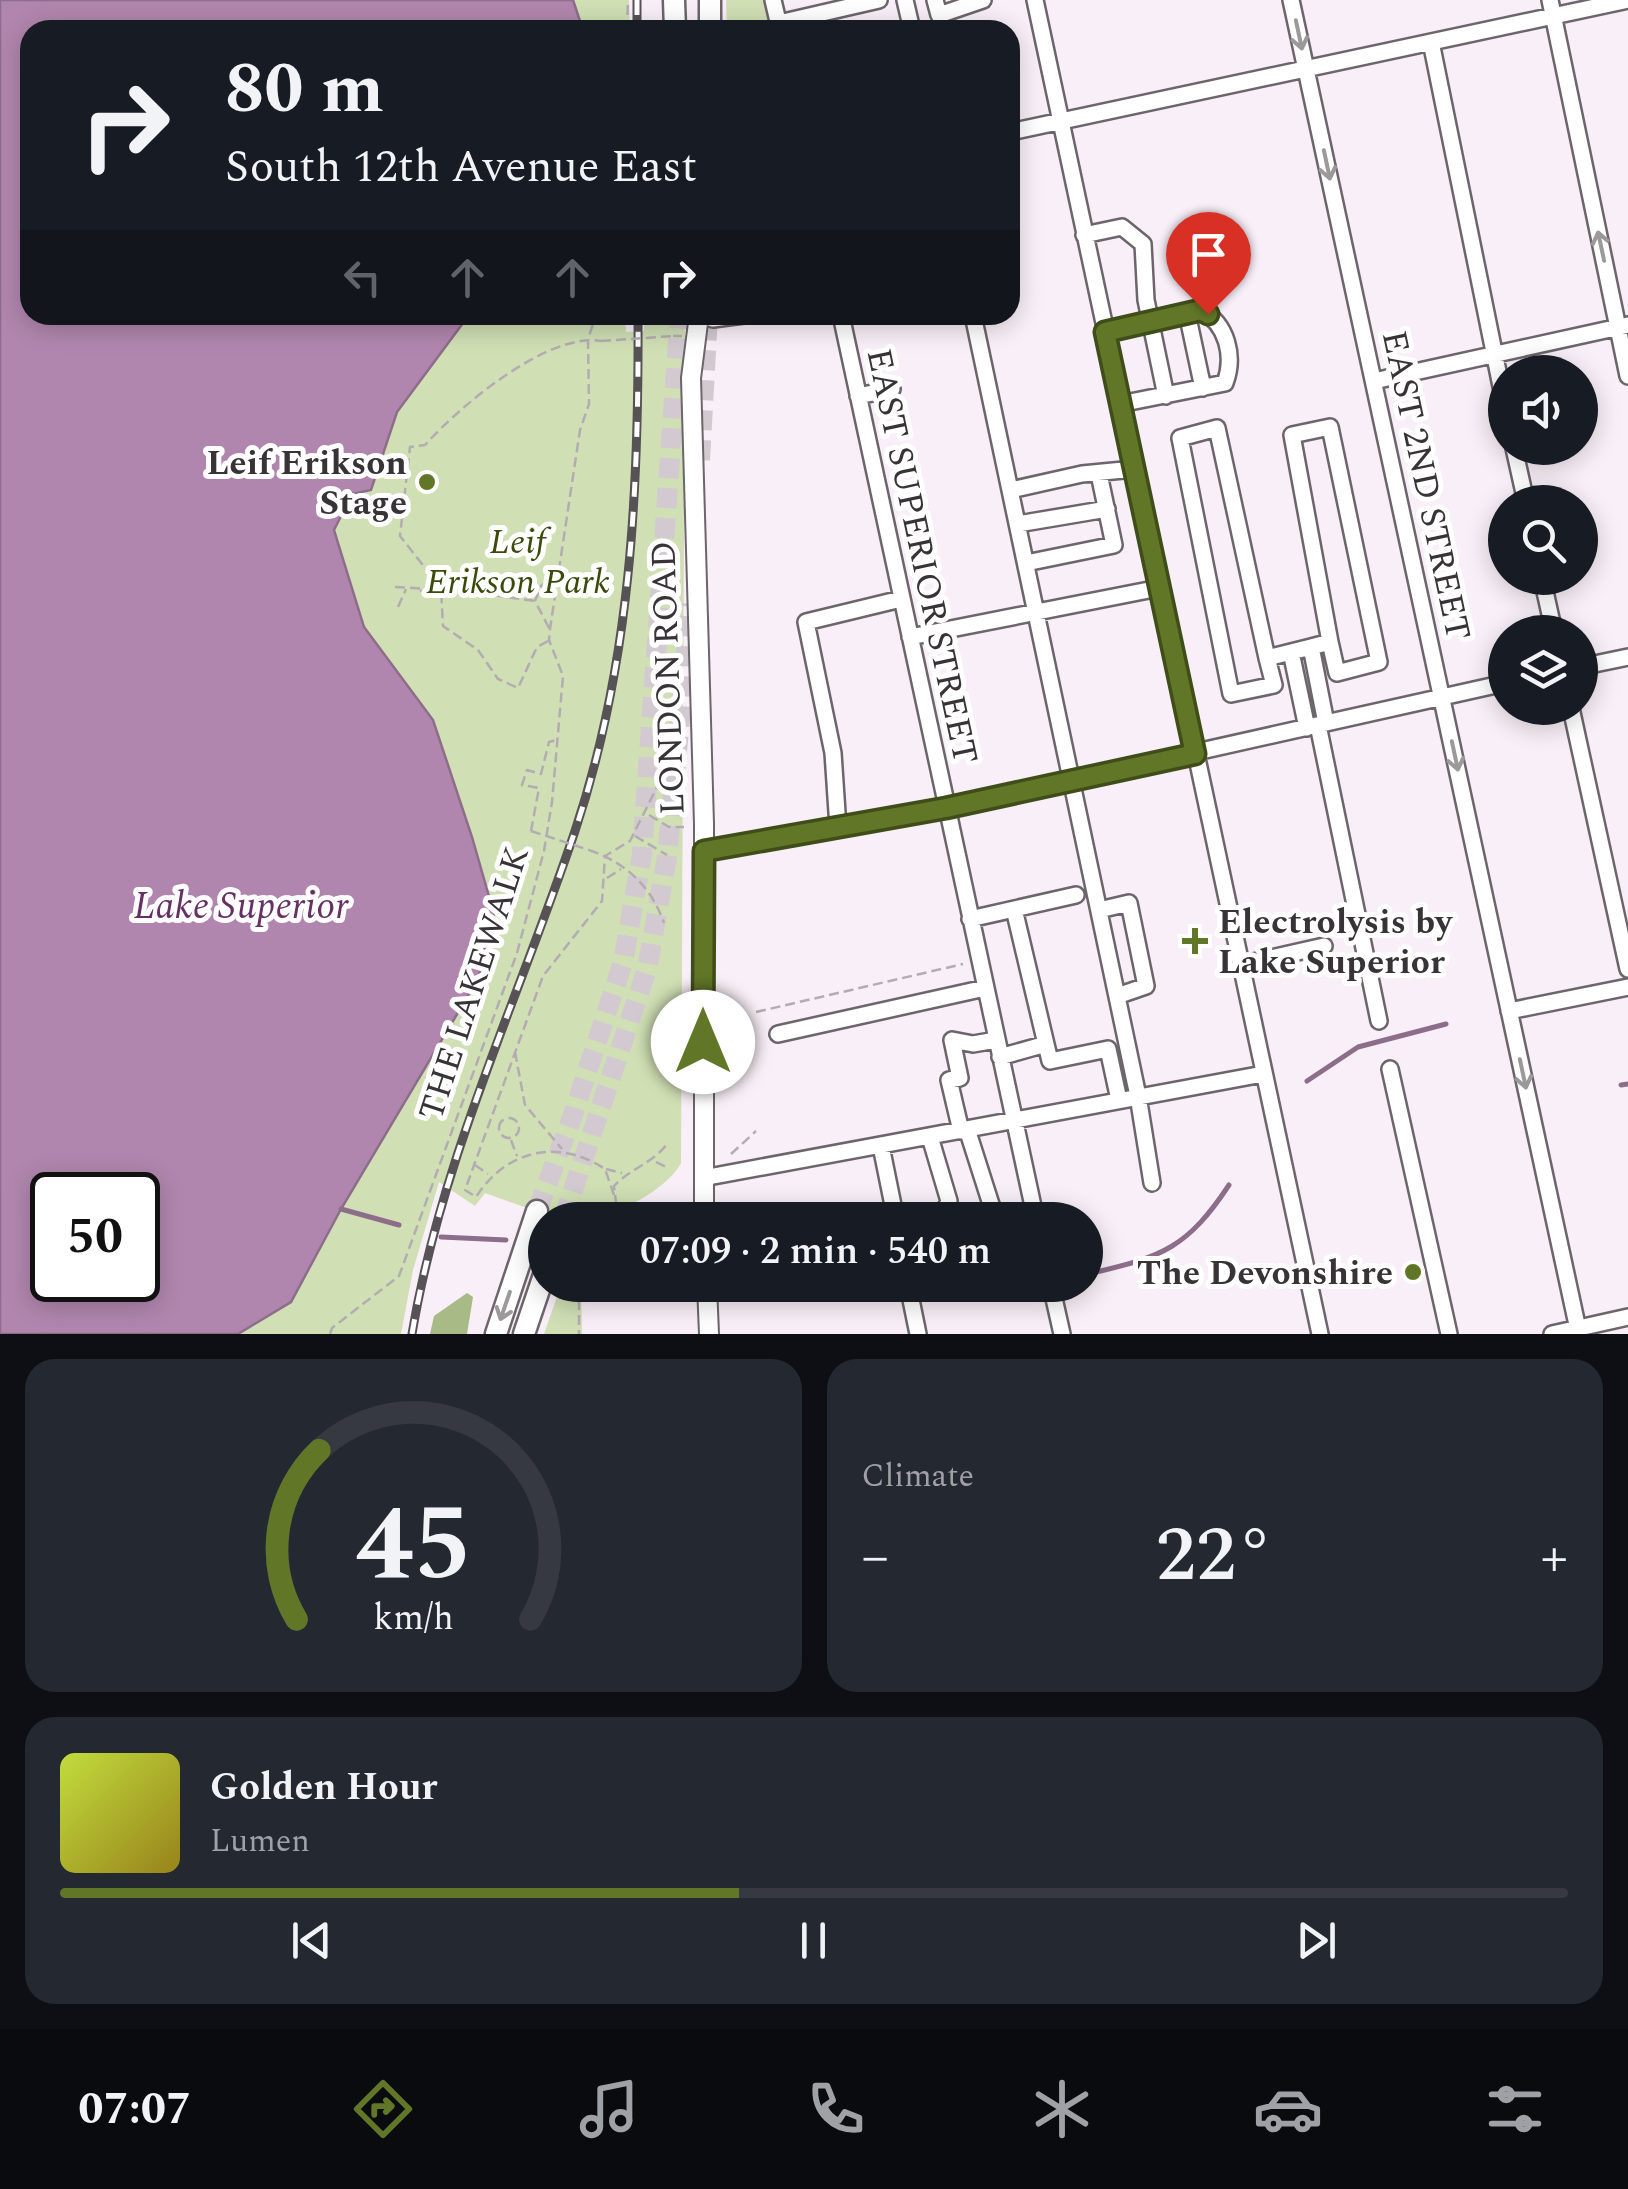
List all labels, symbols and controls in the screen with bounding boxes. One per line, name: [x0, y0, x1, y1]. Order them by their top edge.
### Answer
one-way arrow: [1290, 18, 1309, 50]
text: 80 m: [225, 37, 384, 143]
icon: right: [60, 60, 190, 190]
text: South 12th Avenue East: [225, 133, 697, 202]
one-way arrow: [1319, 148, 1337, 180]
pin: [1166, 212, 1251, 315]
icon: arrive: [1181, 227, 1236, 282]
one-way arrow: [1590, 231, 1609, 263]
icon: left: [335, 250, 390, 305]
icon: ahead: [440, 250, 495, 305]
icon: ahead: [545, 250, 600, 305]
icon: right: [650, 250, 705, 305]
street label: EAST 2ND STREET: [1367, 325, 1484, 645]
street label: EAST SUPERIOR STREET: [852, 344, 991, 769]
map controls: [1488, 355, 1598, 725]
button: sound: [1488, 355, 1598, 465]
place label: Leif Erikson Stage: [206, 437, 407, 530]
marker: Leif Erikson Stage: [416, 471, 438, 493]
button: search: [1488, 485, 1598, 595]
park label: Leif Erikson Park: [426, 516, 610, 609]
street label: LONDON ROAD: [637, 540, 700, 816]
button: layers: [1488, 615, 1598, 725]
one-way arrow: [1446, 739, 1465, 771]
street label: THE LAKEWALK: [405, 840, 544, 1127]
water label: Lake Superior: [133, 878, 349, 936]
place label: Electrolysis by Lake Superior: [1218, 896, 1453, 989]
marker: Electrolysis by Lake Superior: [1182, 928, 1208, 954]
position arrow: [651, 990, 755, 1094]
one-way arrow: [1515, 1057, 1533, 1089]
speed limit sign: 50: [30, 1172, 160, 1302]
text: 07:09 · 2 min · 540 m: [640, 1223, 991, 1281]
place label: The Devonshire: [1137, 1247, 1393, 1300]
marker: The Devonshire: [1402, 1261, 1424, 1283]
one-way arrow: [494, 1289, 512, 1321]
text: Climate: [862, 1452, 974, 1501]
text: 45: [355, 1467, 472, 1625]
text: 22°: [1156, 1500, 1274, 1614]
text: −: [862, 1516, 889, 1599]
text: +: [1540, 1516, 1568, 1599]
text: km/h: [373, 1591, 453, 1646]
text: Golden Hour: [210, 1759, 437, 1817]
text: Lumen: [210, 1817, 310, 1866]
icon: previous: [284, 1913, 339, 1968]
icon: pause: [786, 1913, 841, 1968]
icon: next: [1289, 1913, 1344, 1968]
icon: directions: [348, 2074, 418, 2144]
icon: music: [574, 2074, 644, 2144]
icon: phone: [801, 2074, 871, 2144]
icon: climate: [1027, 2074, 1097, 2144]
icon: car: [1253, 2074, 1323, 2144]
icon: filters: [1480, 2074, 1550, 2144]
text: 07:07: [78, 2075, 191, 2144]

